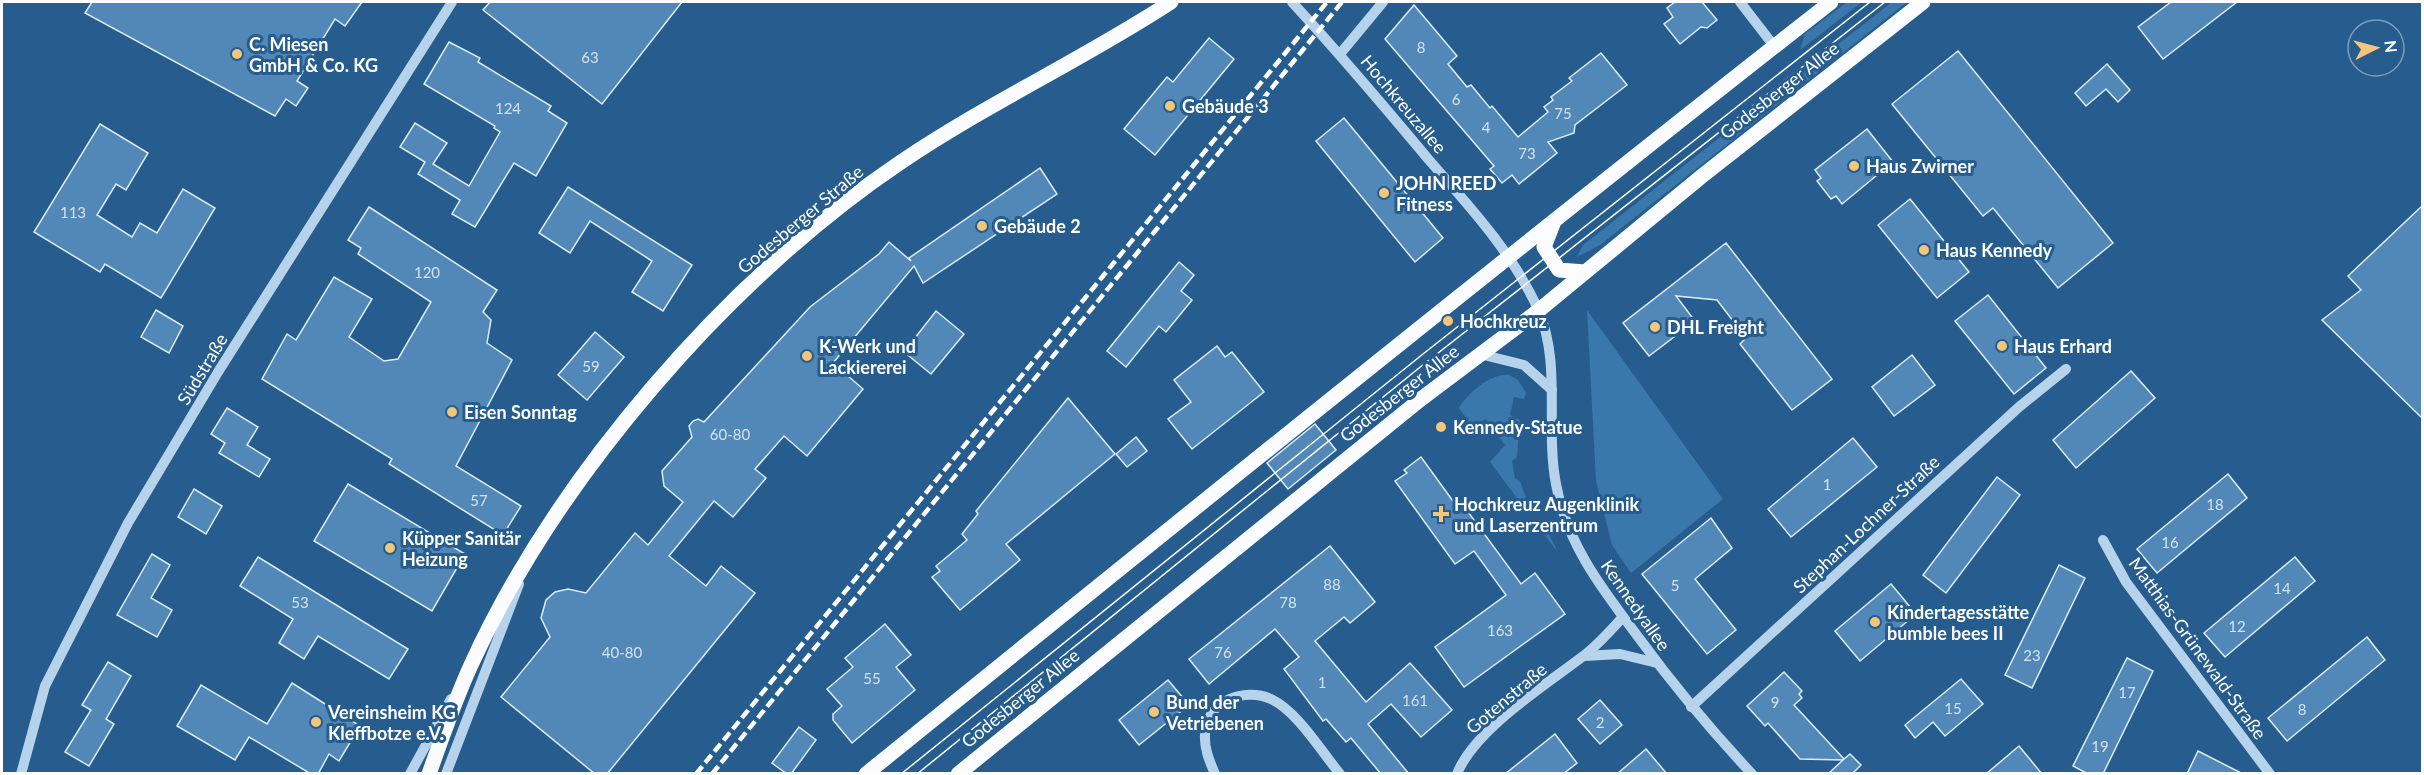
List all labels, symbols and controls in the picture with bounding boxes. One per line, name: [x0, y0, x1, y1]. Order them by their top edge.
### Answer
north arrow: [2346, 18, 2406, 78]
place label: C. Miesen GmbH & Co. KG: [249, 33, 378, 76]
street label: Godesberger Allee: [1715, 37, 1843, 143]
house number: 8: [1417, 38, 1425, 56]
text: N: [2381, 39, 2402, 54]
marker: C. Miesen GmbH & Co. KG: [230, 47, 244, 61]
house number: 63: [581, 48, 599, 66]
street label: Hochkreuzallee: [1356, 50, 1452, 158]
house number: 6: [1452, 90, 1461, 108]
place label: Gebäude 3: [1182, 95, 1269, 117]
house number: 124: [495, 99, 521, 117]
marker: Gebäude 3: [1163, 99, 1177, 113]
house number: 75: [1554, 104, 1572, 122]
house number: 4: [1482, 118, 1491, 136]
house number: 73: [1518, 144, 1536, 162]
place label: Haus Zwirner: [1866, 155, 1974, 177]
marker: Haus Zwirner: [1847, 159, 1861, 173]
street label: Godesberger Straße: [733, 160, 867, 278]
place label: JOHN REED Fitness: [1396, 172, 1496, 215]
marker: JOHN REED Fitness: [1377, 186, 1391, 200]
house number: 113: [60, 203, 86, 221]
place label: Gebäude 2: [994, 215, 1081, 237]
marker: Gebäude 2: [975, 219, 989, 233]
place label: Haus Kennedy: [1936, 239, 2053, 261]
marker: Haus Kennedy: [1917, 243, 1931, 257]
house number: 120: [414, 263, 440, 281]
place label: Hochkreuz: [1460, 310, 1547, 332]
marker: Hochkreuz: [1441, 314, 1455, 328]
place label: DHL Freight: [1667, 316, 1764, 338]
marker: DHL Freight: [1648, 320, 1662, 334]
street label: Südstraße: [172, 329, 232, 409]
place label: K-Werk und Lackiererei: [819, 335, 916, 378]
place label: Haus Erhard: [2014, 335, 2112, 357]
marker: Haus Erhard: [1995, 339, 2009, 353]
street label: Godesberger Allee: [1335, 340, 1463, 446]
marker: K-Werk und Lackiererei: [800, 349, 814, 363]
house number: 59: [582, 357, 600, 375]
place label: Eisen Sonntag: [464, 401, 577, 423]
marker: Eisen Sonntag: [445, 405, 459, 419]
place label: Kennedy-Statue: [1453, 416, 1583, 438]
marker: Kennedy-Statue: [1434, 420, 1448, 434]
house number: 60-80: [710, 425, 750, 443]
street label: Stephan-Lochner-Straße: [1788, 450, 1944, 598]
house number: 1: [1823, 475, 1831, 493]
house number: 57: [470, 491, 488, 509]
place label: Hochkreuz Augenklinik und Laserzentrum: [1454, 493, 1640, 536]
house number: 18: [2206, 495, 2224, 513]
marker: Hochkreuz Augenklinik und Laserzentrum: [1432, 505, 1450, 523]
place label: Küpper Sanitär Heizung: [402, 527, 521, 570]
house number: 16: [2161, 533, 2179, 551]
marker: Küpper Sanitär Heizung: [383, 541, 397, 555]
street label: Matthias-Grünewald-Straße: [2125, 553, 2271, 743]
street label: Kennedyallee: [1597, 555, 1675, 655]
house number: 88: [1323, 575, 1341, 593]
house number: 5: [1671, 576, 1679, 594]
house number: 14: [2273, 579, 2291, 597]
house number: 53: [291, 593, 309, 611]
house number: 78: [1279, 593, 1297, 611]
place label: Kindertagesstätte bumble bees II: [1887, 601, 2029, 644]
marker: Kindertagesstätte bumble bees II: [1868, 615, 1882, 629]
house number: 12: [2228, 617, 2246, 635]
house number: 163: [1487, 621, 1513, 639]
house number: 40-80: [602, 643, 642, 661]
house number: 76: [1214, 643, 1232, 661]
street label: Godesberger Allee: [957, 644, 1083, 752]
house number: 23: [2023, 646, 2041, 664]
street label: Gotenstraße: [1461, 658, 1551, 738]
house number: 55: [863, 669, 881, 687]
house number: 1: [1318, 673, 1326, 691]
house number: 17: [2118, 683, 2136, 701]
place label: Bund der Vetriebenen: [1165, 691, 1264, 734]
house number: 161: [1402, 691, 1428, 709]
house number: 9: [1771, 693, 1779, 711]
house number: 15: [1944, 699, 1962, 717]
house number: 8: [2298, 700, 2306, 718]
place label: Vereinsheim KG Kleffbotze e.V.: [327, 701, 456, 744]
marker: Bund der Vetriebenen: [1147, 705, 1161, 719]
house number: 2: [1596, 713, 1604, 731]
marker: Vereinsheim KG Kleffbotze e.V.: [309, 715, 323, 729]
house number: 19: [2091, 737, 2109, 755]

